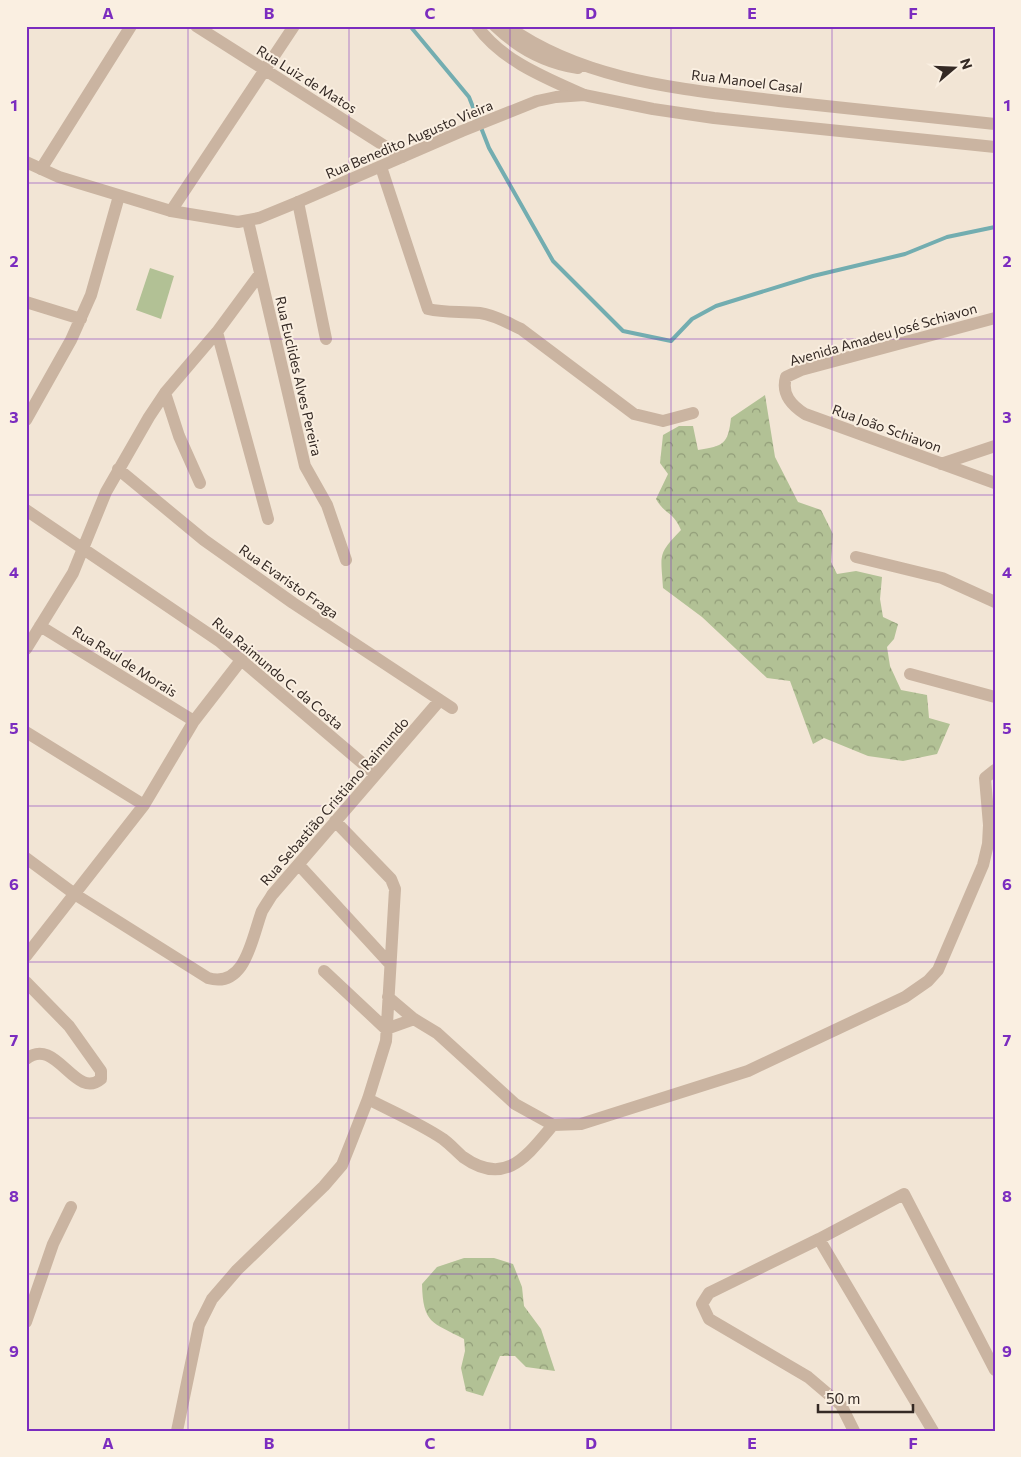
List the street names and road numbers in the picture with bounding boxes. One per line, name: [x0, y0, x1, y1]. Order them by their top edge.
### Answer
street label: Rua Luiz de Matos: [254, 41, 360, 117]
street label: Rua Manoel Casal: [690, 66, 804, 96]
street label: Rua Benedito Augusto Vieira: [323, 96, 495, 182]
street label: Rua Euclides Alves Pereira: [272, 294, 326, 458]
street label: Avenida Amadeu José Schiavon: [787, 299, 979, 369]
street label: Rua João Schiavon: [830, 400, 944, 456]
street label: Rua Evaristo Fraga: [236, 540, 342, 622]
street label: Rua Raimundo C. da Costa: [209, 613, 347, 733]
street label: Rua Raul de Morais: [69, 622, 181, 700]
street label: Rua Sebastião Cristiano Raimundo: [256, 713, 412, 889]

